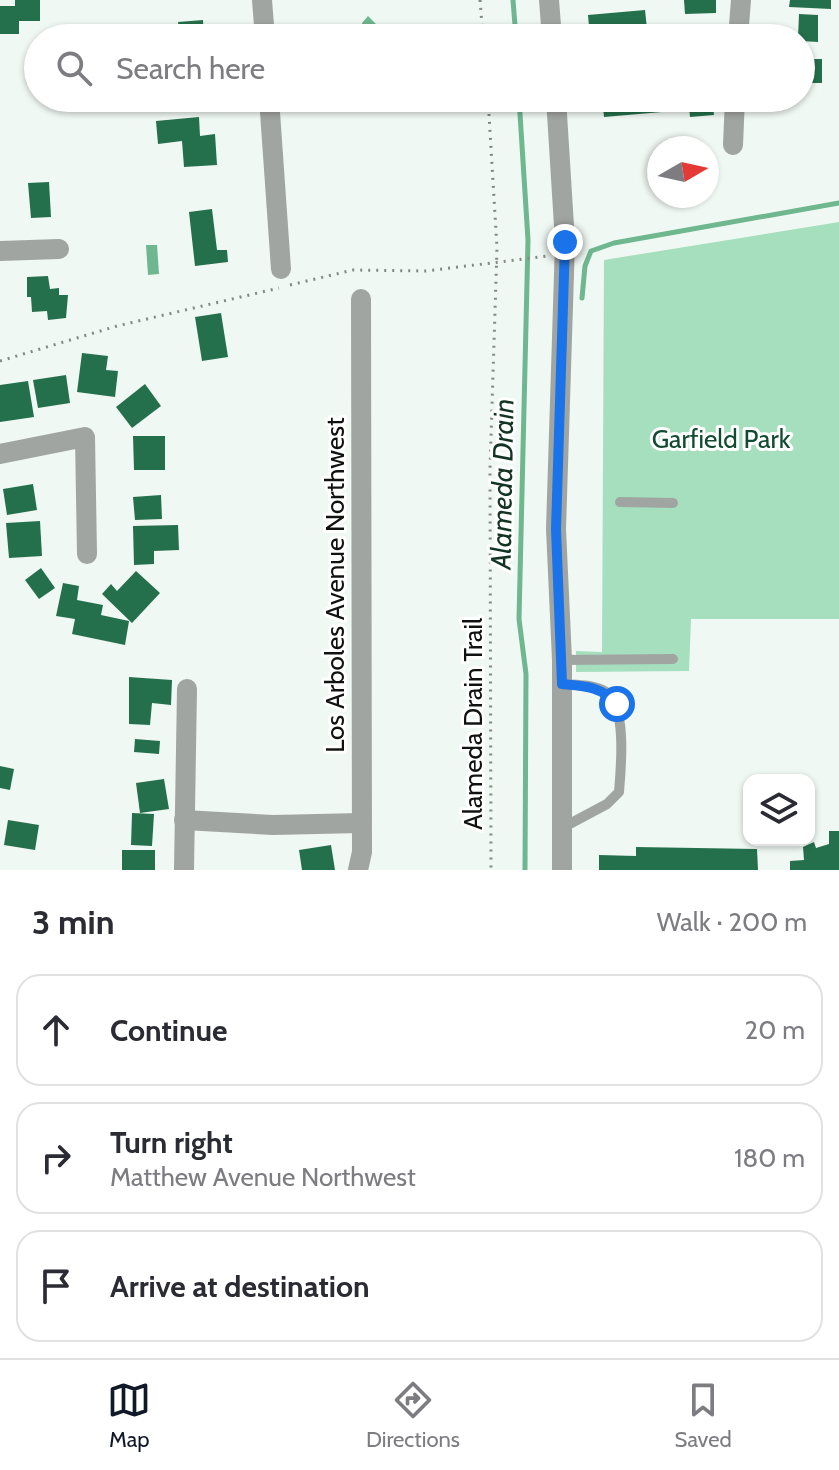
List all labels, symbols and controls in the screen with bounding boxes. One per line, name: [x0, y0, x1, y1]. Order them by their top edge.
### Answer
search box: [24, 24, 815, 112]
icon: search: [52, 46, 96, 90]
text: Search here: [116, 50, 265, 87]
north arrow: [647, 136, 719, 208]
route end: [547, 224, 583, 260]
water label: Alameda Drain: [483, 398, 520, 572]
street label: Los Arboles Avenue Northwest: [319, 417, 351, 753]
park label: Garfield Park: [652, 423, 791, 455]
street label: Alameda Drain Trail: [457, 618, 489, 830]
route start: [599, 686, 635, 722]
map controls: [743, 774, 815, 846]
button: layers: [743, 774, 815, 846]
text: 3 min: [32, 901, 114, 943]
text: Walk · 200 m: [657, 906, 807, 938]
icon: ahead: [34, 1008, 78, 1052]
text: Continue: [110, 1012, 227, 1049]
text: 20 m: [745, 1014, 805, 1046]
text: Turn right: [110, 1124, 233, 1161]
icon: right: [34, 1136, 78, 1180]
text: 180 m: [734, 1142, 805, 1174]
text: Matthew Avenue Northwest: [110, 1161, 416, 1193]
icon: arrive: [34, 1264, 78, 1308]
text: Arrive at destination: [110, 1268, 370, 1305]
tab: Map: [107, 1378, 151, 1453]
tab: Directions: [366, 1378, 460, 1453]
tab: Saved: [675, 1378, 732, 1453]

